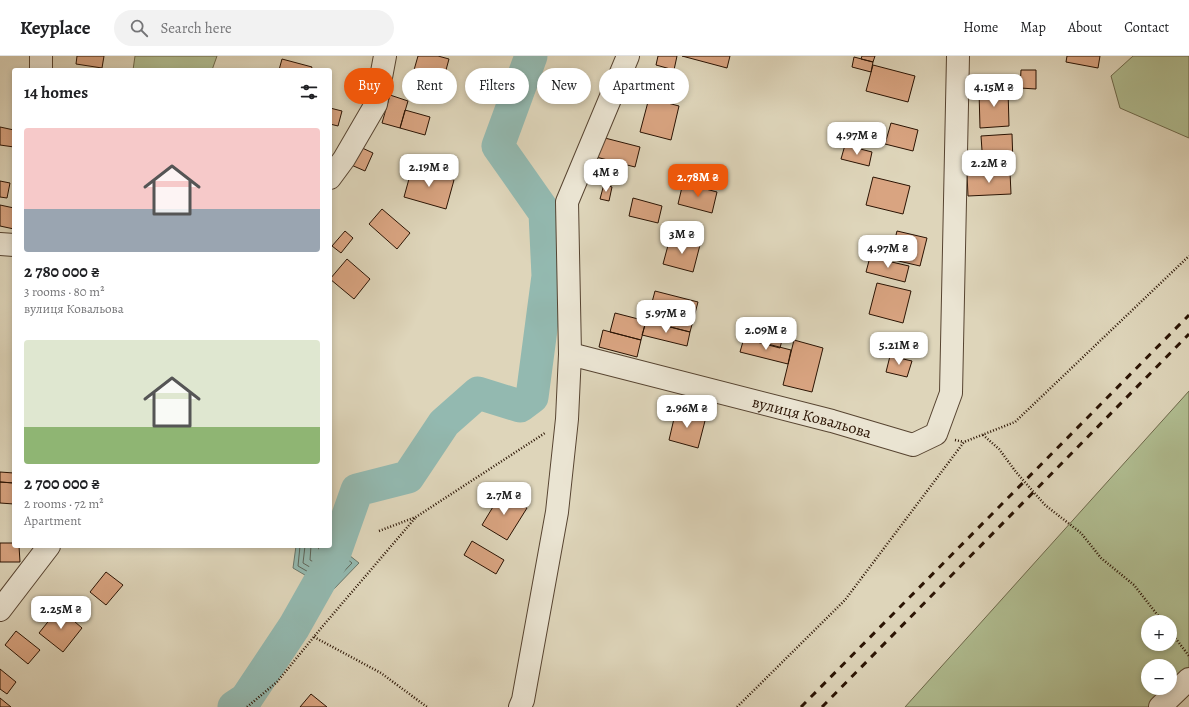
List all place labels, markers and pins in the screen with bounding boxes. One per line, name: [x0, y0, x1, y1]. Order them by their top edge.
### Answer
pin: 4.15M ₴: [957, 74, 1031, 108]
pin: 4.97M ₴: [820, 122, 894, 156]
pin: 2.2M ₴: [956, 150, 1022, 184]
pin: 2.19M ₴: [392, 154, 466, 188]
pin: 4M ₴: [582, 159, 630, 193]
pin: 2.78M ₴: [661, 164, 735, 198]
pin: 3M ₴: [658, 221, 706, 255]
pin: 4.97M ₴: [851, 235, 925, 269]
pin: 5.97M ₴: [629, 300, 703, 334]
pin: 2.09M ₴: [729, 317, 803, 351]
pin: 5.21M ₴: [862, 332, 936, 366]
pin: 2.96M ₴: [650, 395, 724, 429]
pin: 2.7M ₴: [471, 482, 537, 516]
pin: 2.25M ₴: [24, 596, 98, 630]

